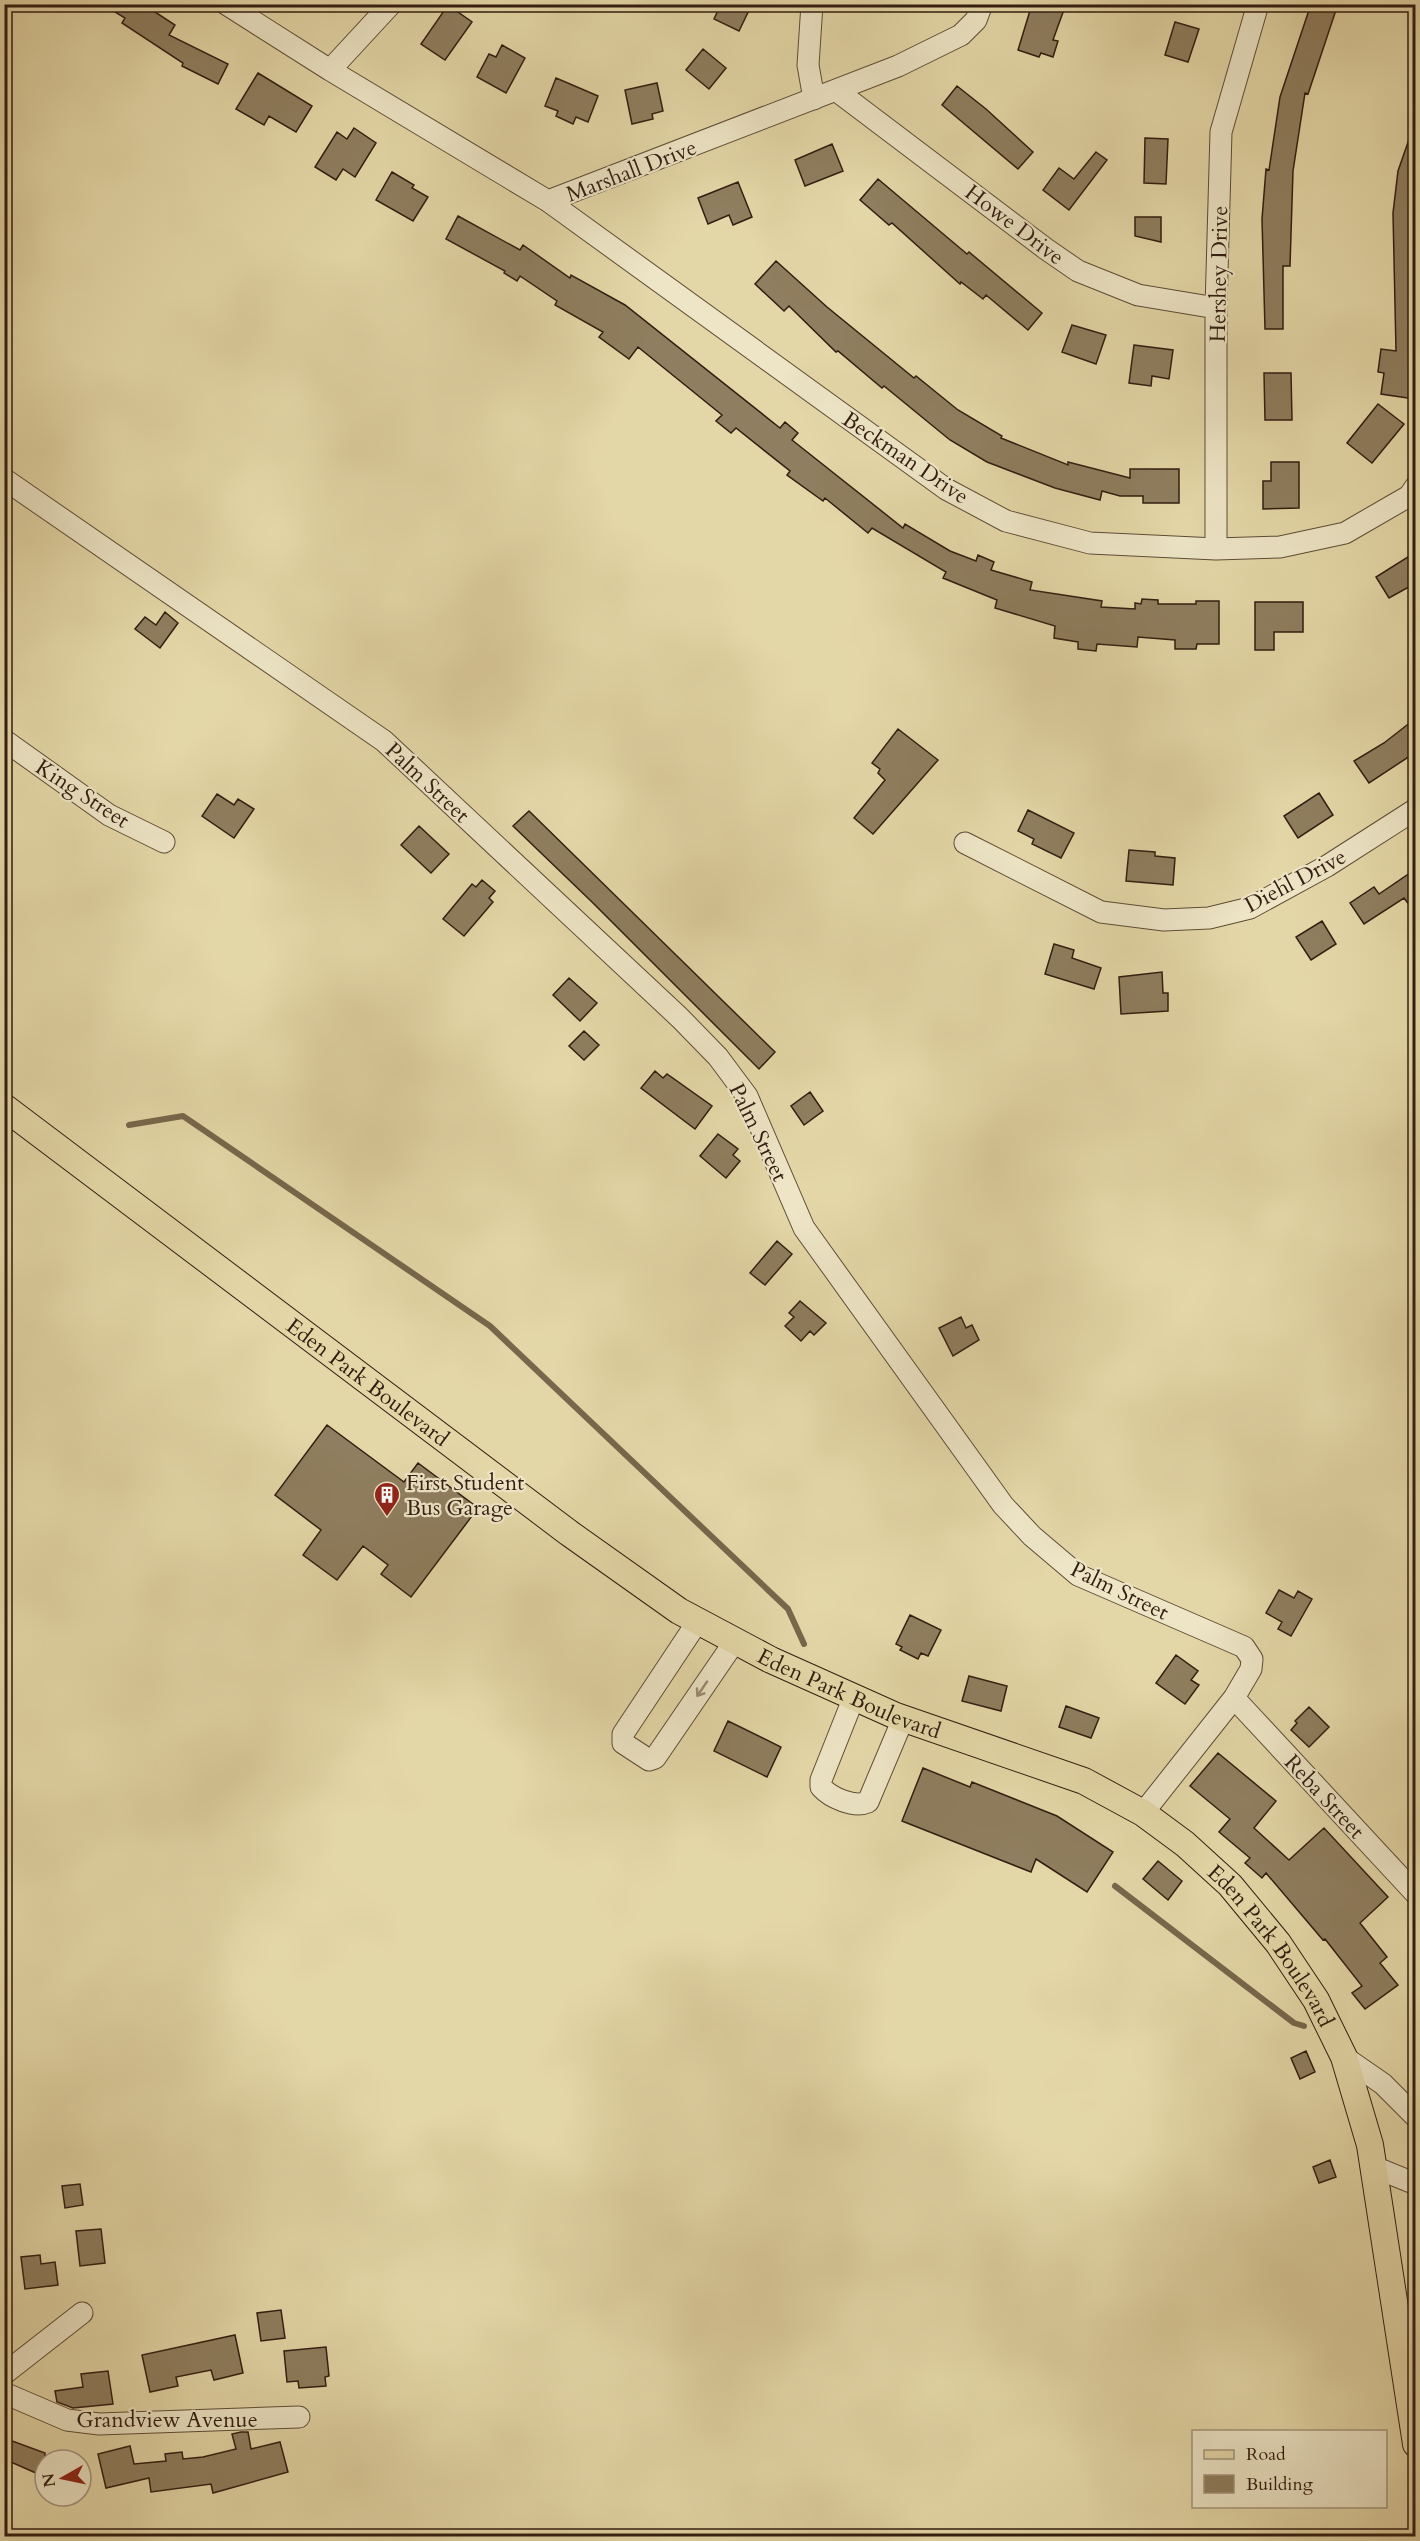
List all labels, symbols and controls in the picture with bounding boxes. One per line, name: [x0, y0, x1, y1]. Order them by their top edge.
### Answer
street label: Marshall Drive: [562, 132, 701, 210]
street label: Howe Drive: [959, 178, 1070, 272]
street label: Hershey Drive: [1203, 205, 1235, 343]
street label: Beckman Drive: [836, 404, 975, 511]
street label: Palm Street: [378, 736, 476, 830]
street label: King Street: [30, 752, 135, 835]
street label: Diehl Drive: [1239, 842, 1351, 920]
street label: Palm Street: [721, 1078, 795, 1186]
street label: Eden Park Boulevard: [280, 1311, 455, 1454]
place label: First Student Bus Garage: [406, 1468, 524, 1523]
building icon: First Student Bus Garage: [372, 1480, 402, 1518]
street label: Palm Street: [1066, 1554, 1174, 1628]
street label: Eden Park Boulevard: [752, 1641, 945, 1747]
one-way arrow: [696, 1680, 708, 1697]
street label: Reba Street: [1277, 1748, 1371, 1845]
street label: Eden Park Boulevard: [1201, 1858, 1341, 2032]
street label: Grandview Avenue: [76, 2405, 258, 2435]
legend: [1192, 2430, 1387, 2508]
text: Road: [1246, 2442, 1286, 2467]
north arrow: [33, 2448, 93, 2508]
text: N: [37, 2472, 61, 2489]
text: Building: [1246, 2472, 1314, 2497]

